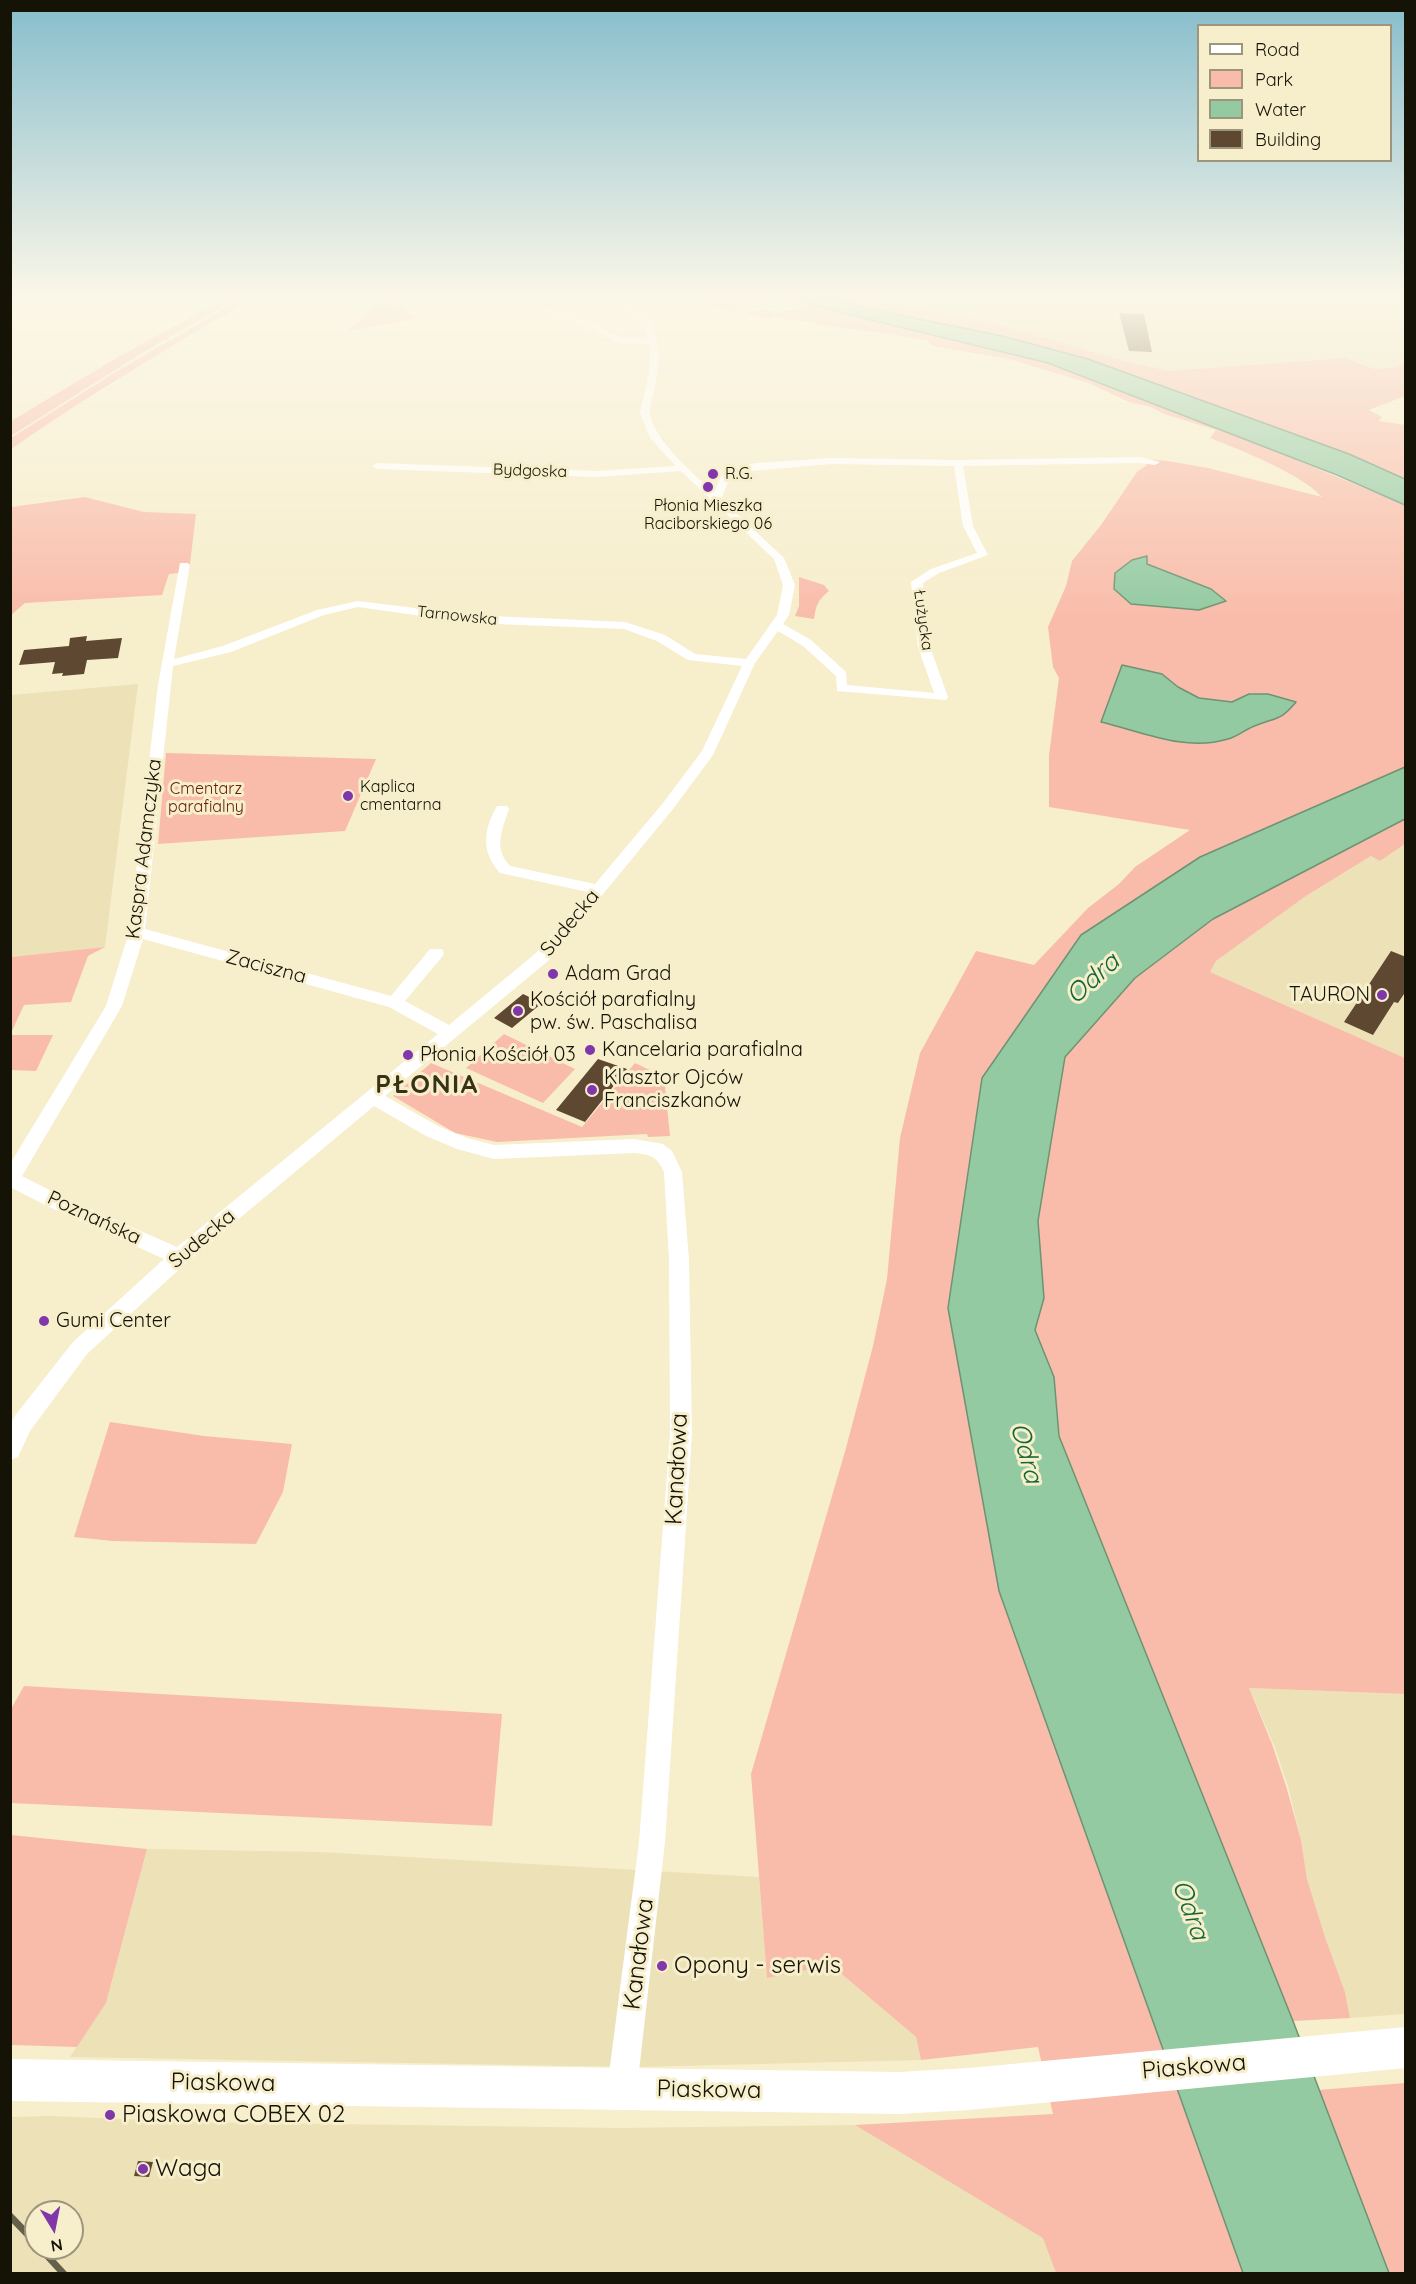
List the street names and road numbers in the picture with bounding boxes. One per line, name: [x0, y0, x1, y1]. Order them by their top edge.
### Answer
street label: Bydgoska: [493, 460, 567, 482]
street label: Łużycka: [909, 588, 937, 652]
street label: Tarnowska: [416, 602, 498, 630]
street label: Kaspra Adamczyka: [121, 757, 167, 941]
street label: Sudecka: [535, 885, 605, 961]
street label: Zaciszna: [223, 945, 309, 989]
street label: Poznańska: [43, 1186, 145, 1250]
street label: Sudecka: [164, 1204, 240, 1274]
street label: Kanałowa: [660, 1412, 694, 1526]
street label: Kanałowa: [618, 1897, 660, 2011]
street label: Piaskowa: [1141, 2048, 1247, 2086]
street label: Piaskowa: [170, 2068, 276, 2098]
street label: Piaskowa: [656, 2075, 762, 2105]

